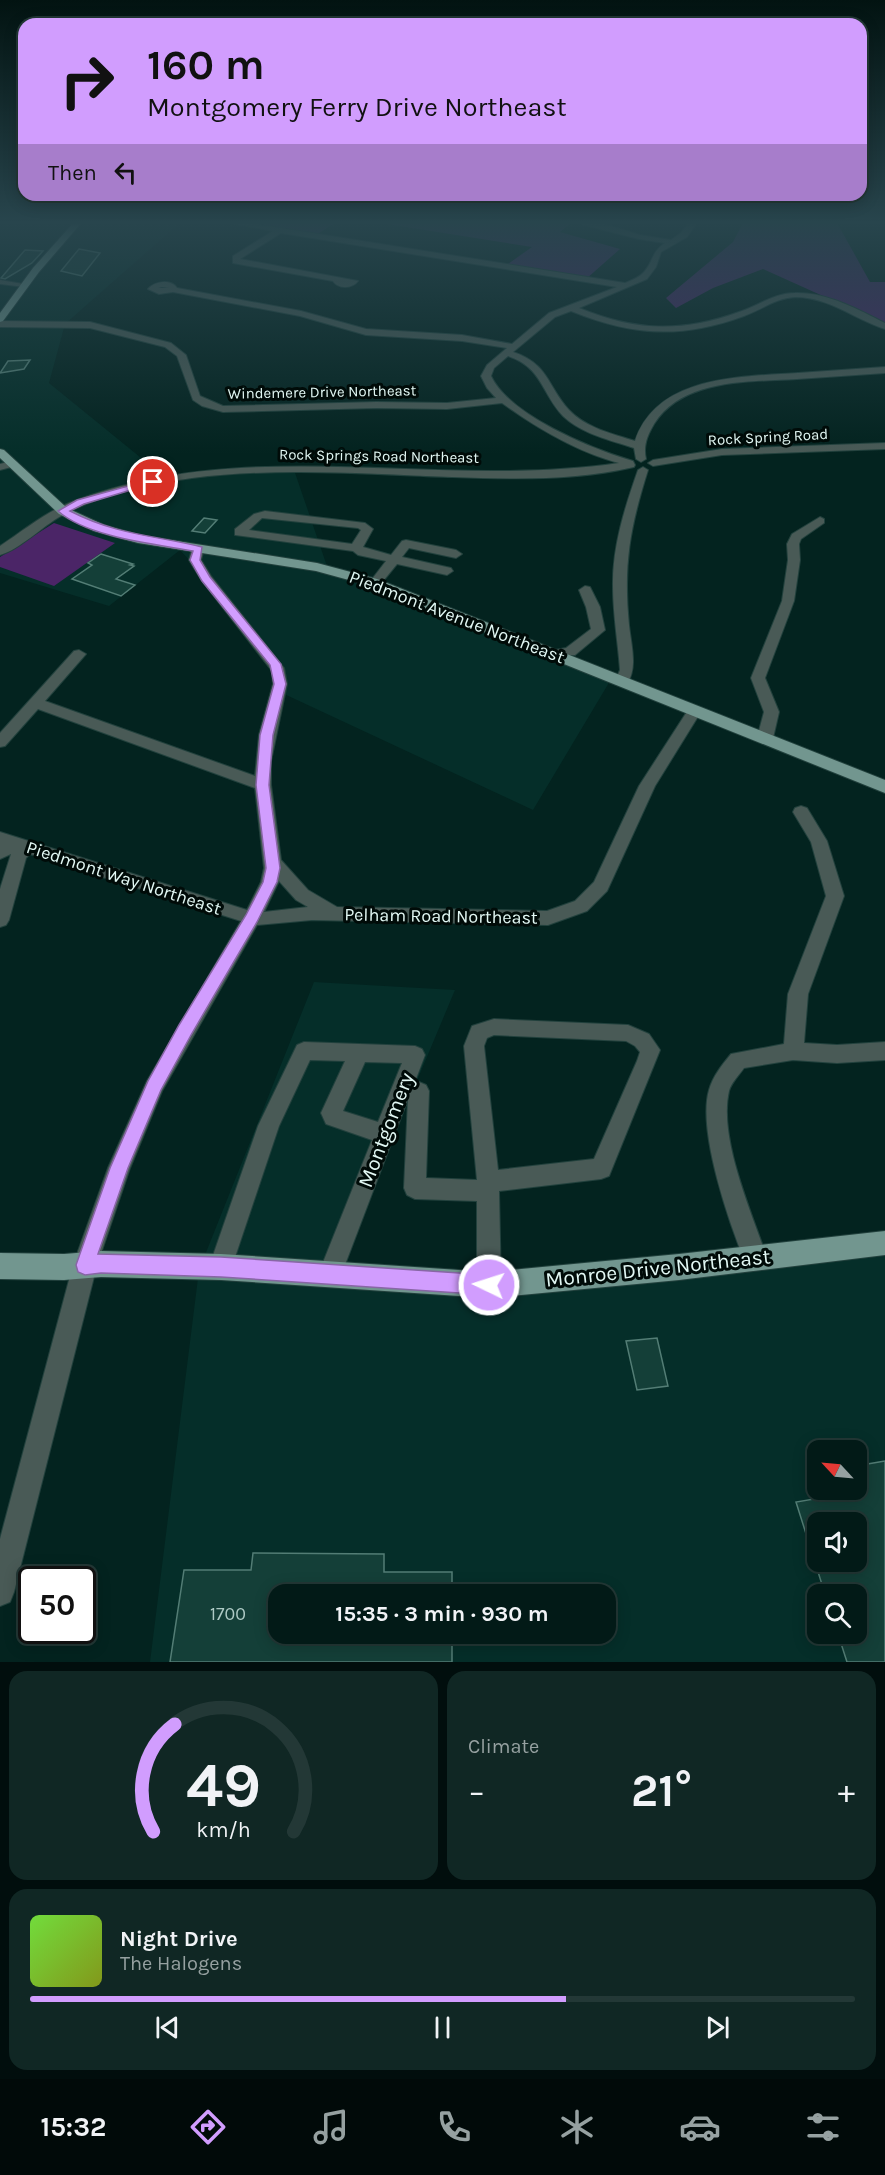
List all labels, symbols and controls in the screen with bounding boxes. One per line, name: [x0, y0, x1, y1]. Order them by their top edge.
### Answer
text: 160 m: [147, 40, 265, 90]
icon: right: [48, 42, 126, 120]
text: Montgomery Ferry Drive Northeast: [147, 91, 567, 123]
icon: left: [109, 156, 142, 189]
text: Then: [48, 160, 97, 186]
street label: Windemere Drive Northeast: [228, 381, 417, 403]
street label: Rock Spring Road: [707, 425, 829, 449]
street label: Rock Springs Road Northeast: [279, 445, 479, 467]
pin: [127, 456, 178, 507]
icon: arrive: [136, 465, 169, 498]
street label: Piedmont Avenue Northeast: [346, 566, 568, 668]
street label: Piedmont Way Northeast: [24, 836, 224, 920]
street label: Pelham Road Northeast: [344, 903, 538, 929]
street label: Montgomery: [353, 1069, 419, 1191]
street label: Monroe Drive Northeast: [544, 1244, 772, 1292]
position arrow: [457, 1253, 521, 1317]
north arrow: [807, 1440, 867, 1500]
map controls: [807, 1440, 867, 1644]
button: sound: [807, 1512, 867, 1572]
speed limit sign: 50: [18, 1566, 96, 1644]
button: search: [807, 1584, 867, 1644]
text: 15:35 · 3 min · 930 m: [335, 1601, 549, 1627]
house number: 1700: [210, 1603, 246, 1625]
text: Climate: [468, 1735, 539, 1758]
text: 49: [186, 1749, 261, 1822]
text: 21°: [631, 1765, 692, 1817]
text: −: [468, 1772, 485, 1810]
text: +: [838, 1772, 855, 1810]
text: km/h: [196, 1818, 251, 1843]
text: Night Drive: [120, 1926, 238, 1952]
text: The Halogens: [120, 1952, 242, 1975]
icon: previous: [151, 2011, 184, 2044]
icon: pause: [426, 2011, 459, 2044]
icon: next: [701, 2011, 734, 2044]
icon: directions: [187, 2106, 229, 2148]
icon: music: [310, 2106, 352, 2148]
icon: phone: [433, 2106, 475, 2148]
icon: climate: [556, 2106, 598, 2148]
icon: car: [679, 2106, 721, 2148]
icon: filters: [802, 2106, 844, 2148]
text: 15:32: [41, 2111, 106, 2143]

